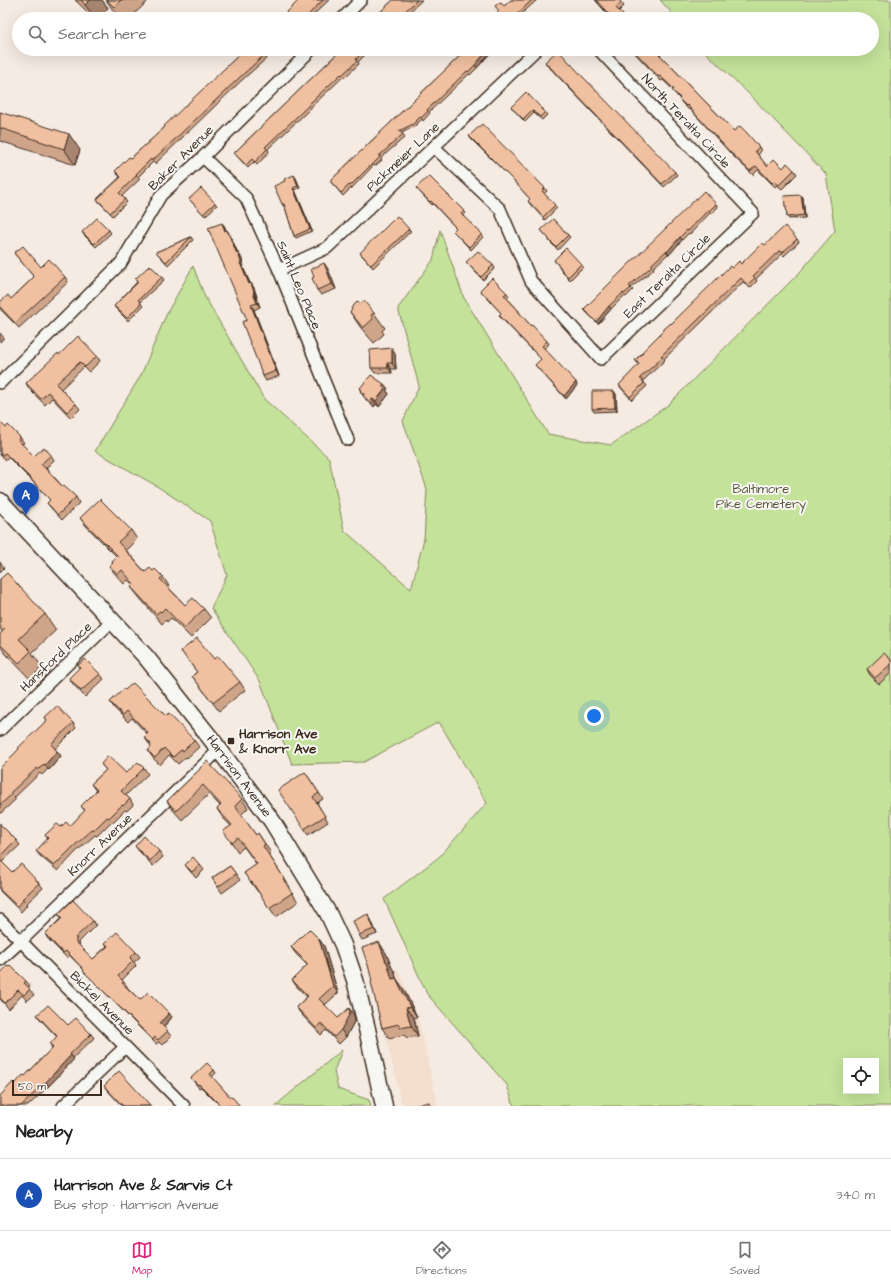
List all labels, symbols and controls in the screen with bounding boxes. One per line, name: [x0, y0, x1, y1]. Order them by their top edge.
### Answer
search box: [12, 12, 879, 56]
icon: search: [26, 23, 48, 45]
text: Search here: [58, 24, 147, 45]
street label: North Teralta Circle: [637, 70, 735, 172]
street label: Pickmeier Lane: [362, 118, 444, 196]
street label: Baker Avenue: [144, 121, 218, 195]
street label: East Teralta Circle: [619, 230, 715, 322]
street label: Saint Leo Place: [272, 238, 326, 332]
park label: Baltimore Pike Cemetery: [716, 480, 806, 514]
pin: A: [13, 482, 39, 515]
street label: Hansford Place: [16, 618, 96, 696]
your location: [584, 706, 604, 726]
place label: Harrison Ave & Knorr Ave: [238, 725, 317, 758]
street label: Harrison Avenue: [202, 731, 276, 821]
marker: Harrison Ave & Knorr Ave: [226, 736, 236, 746]
street label: Knorr Avenue: [64, 810, 136, 880]
street label: Bickel Avenue: [66, 967, 138, 1039]
map controls: [843, 1058, 879, 1094]
button: locate: [843, 1058, 879, 1094]
scale bar: [12, 1078, 102, 1097]
text: 50 m: [18, 1079, 46, 1094]
text: Nearby: [16, 1120, 73, 1144]
text: Harrison Ave & Sarvis Ct: [54, 1175, 232, 1196]
text: A: [25, 1186, 33, 1204]
text: 340 m: [836, 1186, 875, 1204]
text: Bus stop · Harrison Avenue: [54, 1196, 219, 1214]
tab: Map: [131, 1239, 153, 1278]
tab: Directions: [416, 1239, 467, 1278]
tab: Saved: [730, 1239, 760, 1278]

